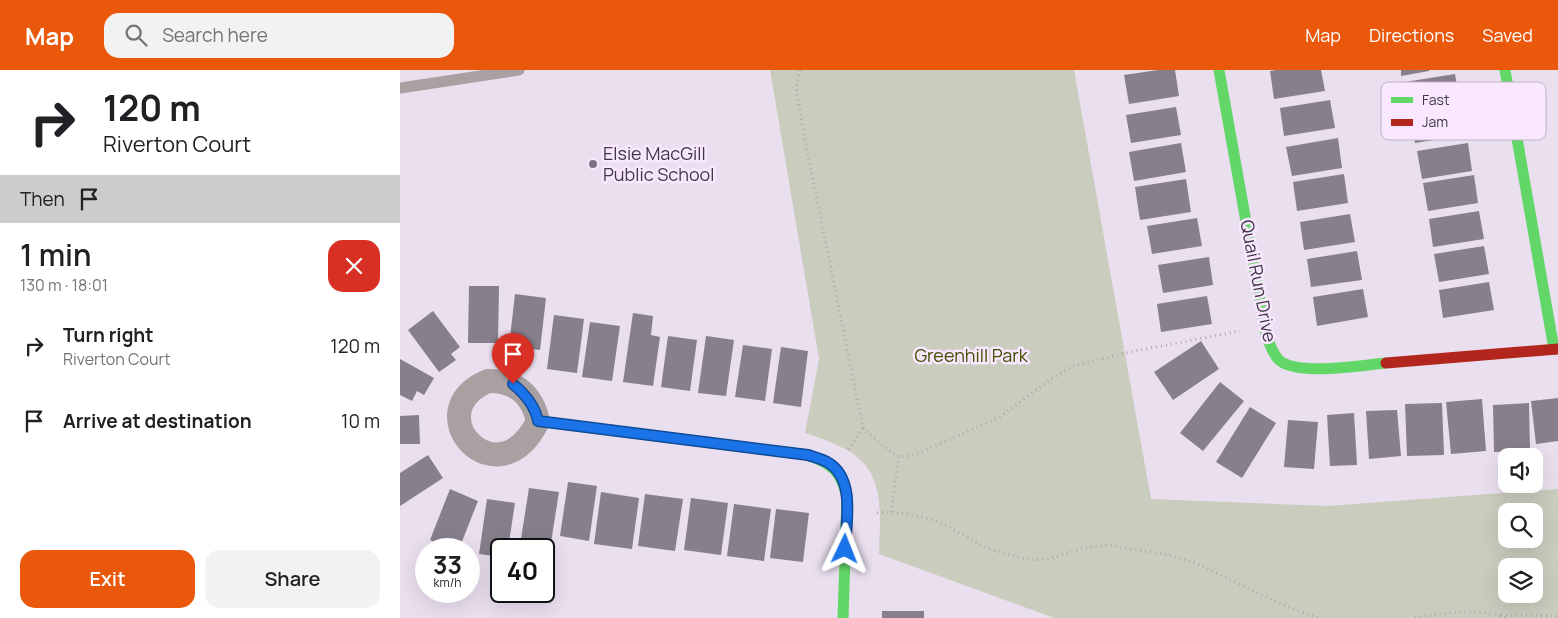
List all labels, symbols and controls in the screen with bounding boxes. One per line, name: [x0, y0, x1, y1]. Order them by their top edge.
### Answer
search box: [104, 13, 454, 58]
text: Map: [25, 19, 74, 52]
icon: search: [122, 21, 150, 49]
text: Search here: [162, 22, 268, 48]
text: Map: [1305, 23, 1341, 47]
text: Directions: [1369, 23, 1454, 47]
text: Saved: [1482, 23, 1533, 47]
legend: [1381, 82, 1546, 140]
text: 120 m: [103, 84, 201, 132]
icon: right: [20, 90, 85, 155]
text: Fast: [1422, 90, 1450, 109]
text: Jam: [1422, 112, 1448, 131]
text: Riverton Court: [103, 129, 251, 159]
place label: Elsie MacGill Public School: [603, 141, 714, 186]
marker: Elsie MacGill Public School: [587, 158, 599, 170]
icon: arrive: [75, 185, 103, 213]
text: Then: [20, 186, 65, 212]
street label: Quail Run Drive: [1235, 218, 1283, 344]
text: 1 min: [20, 234, 92, 275]
button: close: [328, 240, 380, 292]
text: 130 m · 18:01: [20, 274, 108, 296]
text: Turn right: [63, 322, 153, 348]
icon: right: [20, 332, 48, 360]
text: 120 m: [330, 333, 380, 359]
pin: [492, 333, 534, 384]
icon: arrive: [499, 340, 527, 368]
park label: Greenhill Park: [914, 343, 1029, 367]
text: Riverton Court: [63, 348, 171, 370]
icon: arrive: [20, 407, 48, 435]
text: Arrive at destination: [63, 408, 252, 434]
text: 10 m: [341, 408, 380, 434]
map controls: [1498, 448, 1543, 603]
button: sound: [1498, 448, 1543, 493]
button: search: [1498, 503, 1543, 548]
position arrow: [818, 522, 870, 574]
speed limit sign: 40: [490, 538, 555, 603]
text: 33: [433, 547, 462, 582]
button: Exit: [20, 550, 195, 608]
button: Share: [205, 550, 380, 608]
button: layers: [1498, 558, 1543, 603]
text: km/h: [434, 574, 461, 591]

